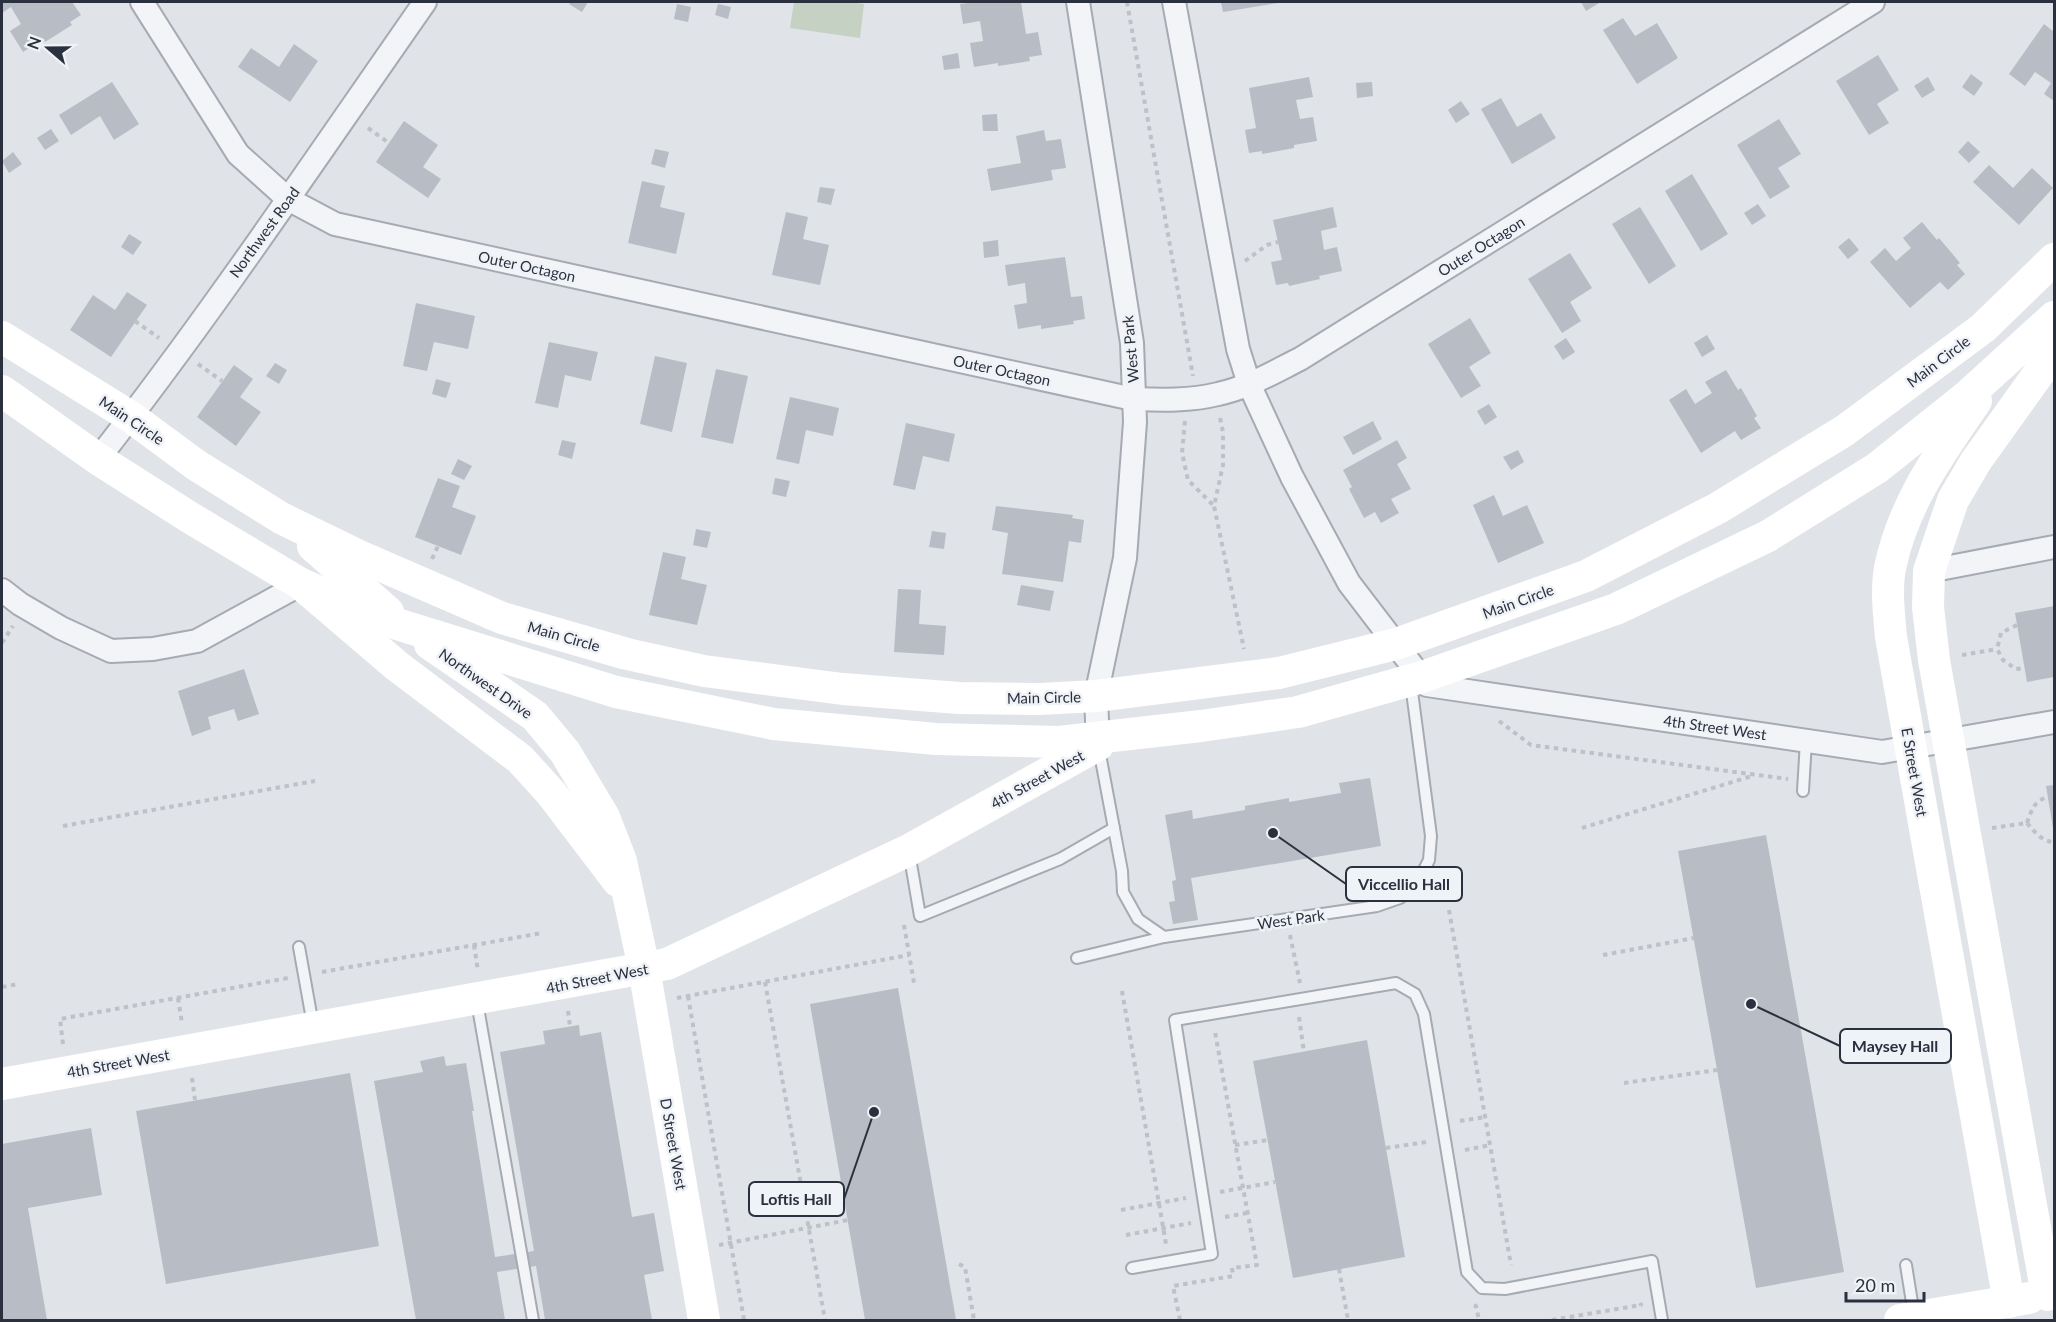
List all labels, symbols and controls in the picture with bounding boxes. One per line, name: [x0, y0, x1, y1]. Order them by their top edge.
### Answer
north arrow: [18, 18, 78, 78]
text: N: [22, 34, 44, 52]
street label: Northwest Road: [225, 183, 303, 281]
street label: Outer Octagon: [1434, 212, 1528, 280]
street label: Outer Octagon: [477, 247, 577, 285]
street label: West Park: [1118, 314, 1142, 383]
street label: Main Circle: [1903, 331, 1973, 391]
street label: Outer Octagon: [952, 351, 1052, 389]
street label: Main Circle: [96, 392, 168, 448]
street label: Main Circle: [1480, 580, 1556, 622]
street label: Main Circle: [526, 617, 602, 655]
street label: Northwest Drive: [436, 644, 536, 722]
street label: Main Circle: [1007, 687, 1081, 707]
street label: 4th Street West: [1662, 711, 1768, 743]
street label: E Street West: [1898, 726, 1932, 819]
street label: 4th Street West: [987, 746, 1087, 812]
callout: Viccellio Hall: [1346, 867, 1462, 901]
text: Viccellio Hall: [1357, 874, 1450, 893]
street label: West Park: [1256, 905, 1326, 933]
street label: 4th Street West: [544, 959, 650, 997]
callout: Maysey Hall: [1840, 1029, 1951, 1063]
text: Maysey Hall: [1852, 1036, 1938, 1055]
street label: 4th Street West: [65, 1045, 171, 1081]
street label: D Street West: [657, 1097, 691, 1192]
callout: Loftis Hall: [749, 1182, 844, 1216]
text: Loftis Hall: [760, 1189, 832, 1208]
scale bar: [1846, 1265, 1924, 1303]
text: 20 m: [1855, 1274, 1895, 1296]

